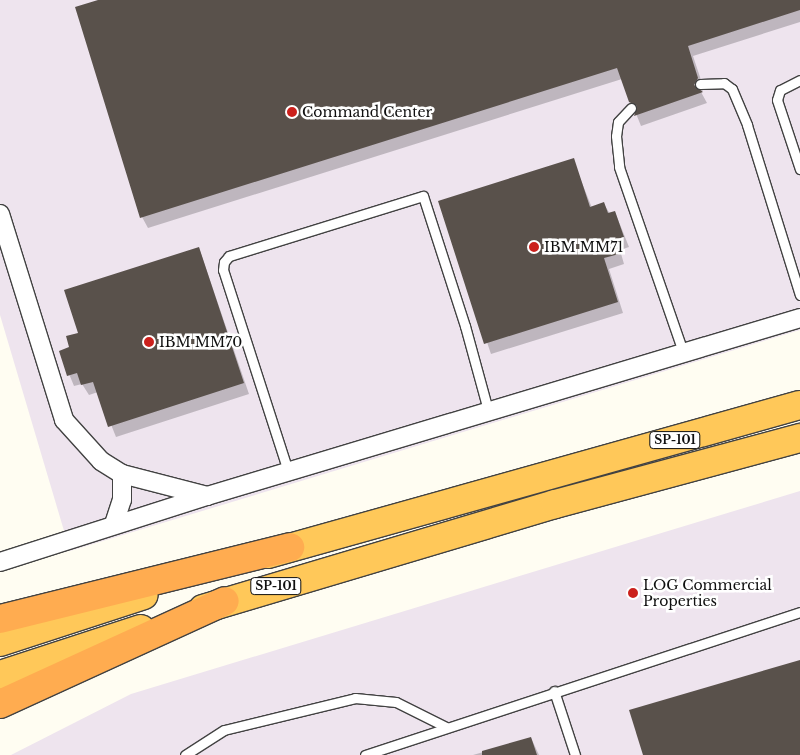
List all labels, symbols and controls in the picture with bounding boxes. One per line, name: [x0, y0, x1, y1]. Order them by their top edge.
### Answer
place label: Command Center: [302, 104, 432, 120]
marker: Command Center: [286, 106, 298, 118]
place label: IBM MM71: [544, 239, 624, 255]
marker: IBM MM71: [528, 241, 540, 253]
place label: IBM MM70: [159, 334, 242, 350]
marker: IBM MM70: [143, 336, 155, 348]
road number: SP-101: [649, 430, 701, 450]
road number: SP-101: [250, 576, 302, 596]
place label: LOG Commercial Properties: [643, 577, 772, 610]
marker: LOG Commercial Properties: [627, 587, 639, 599]

